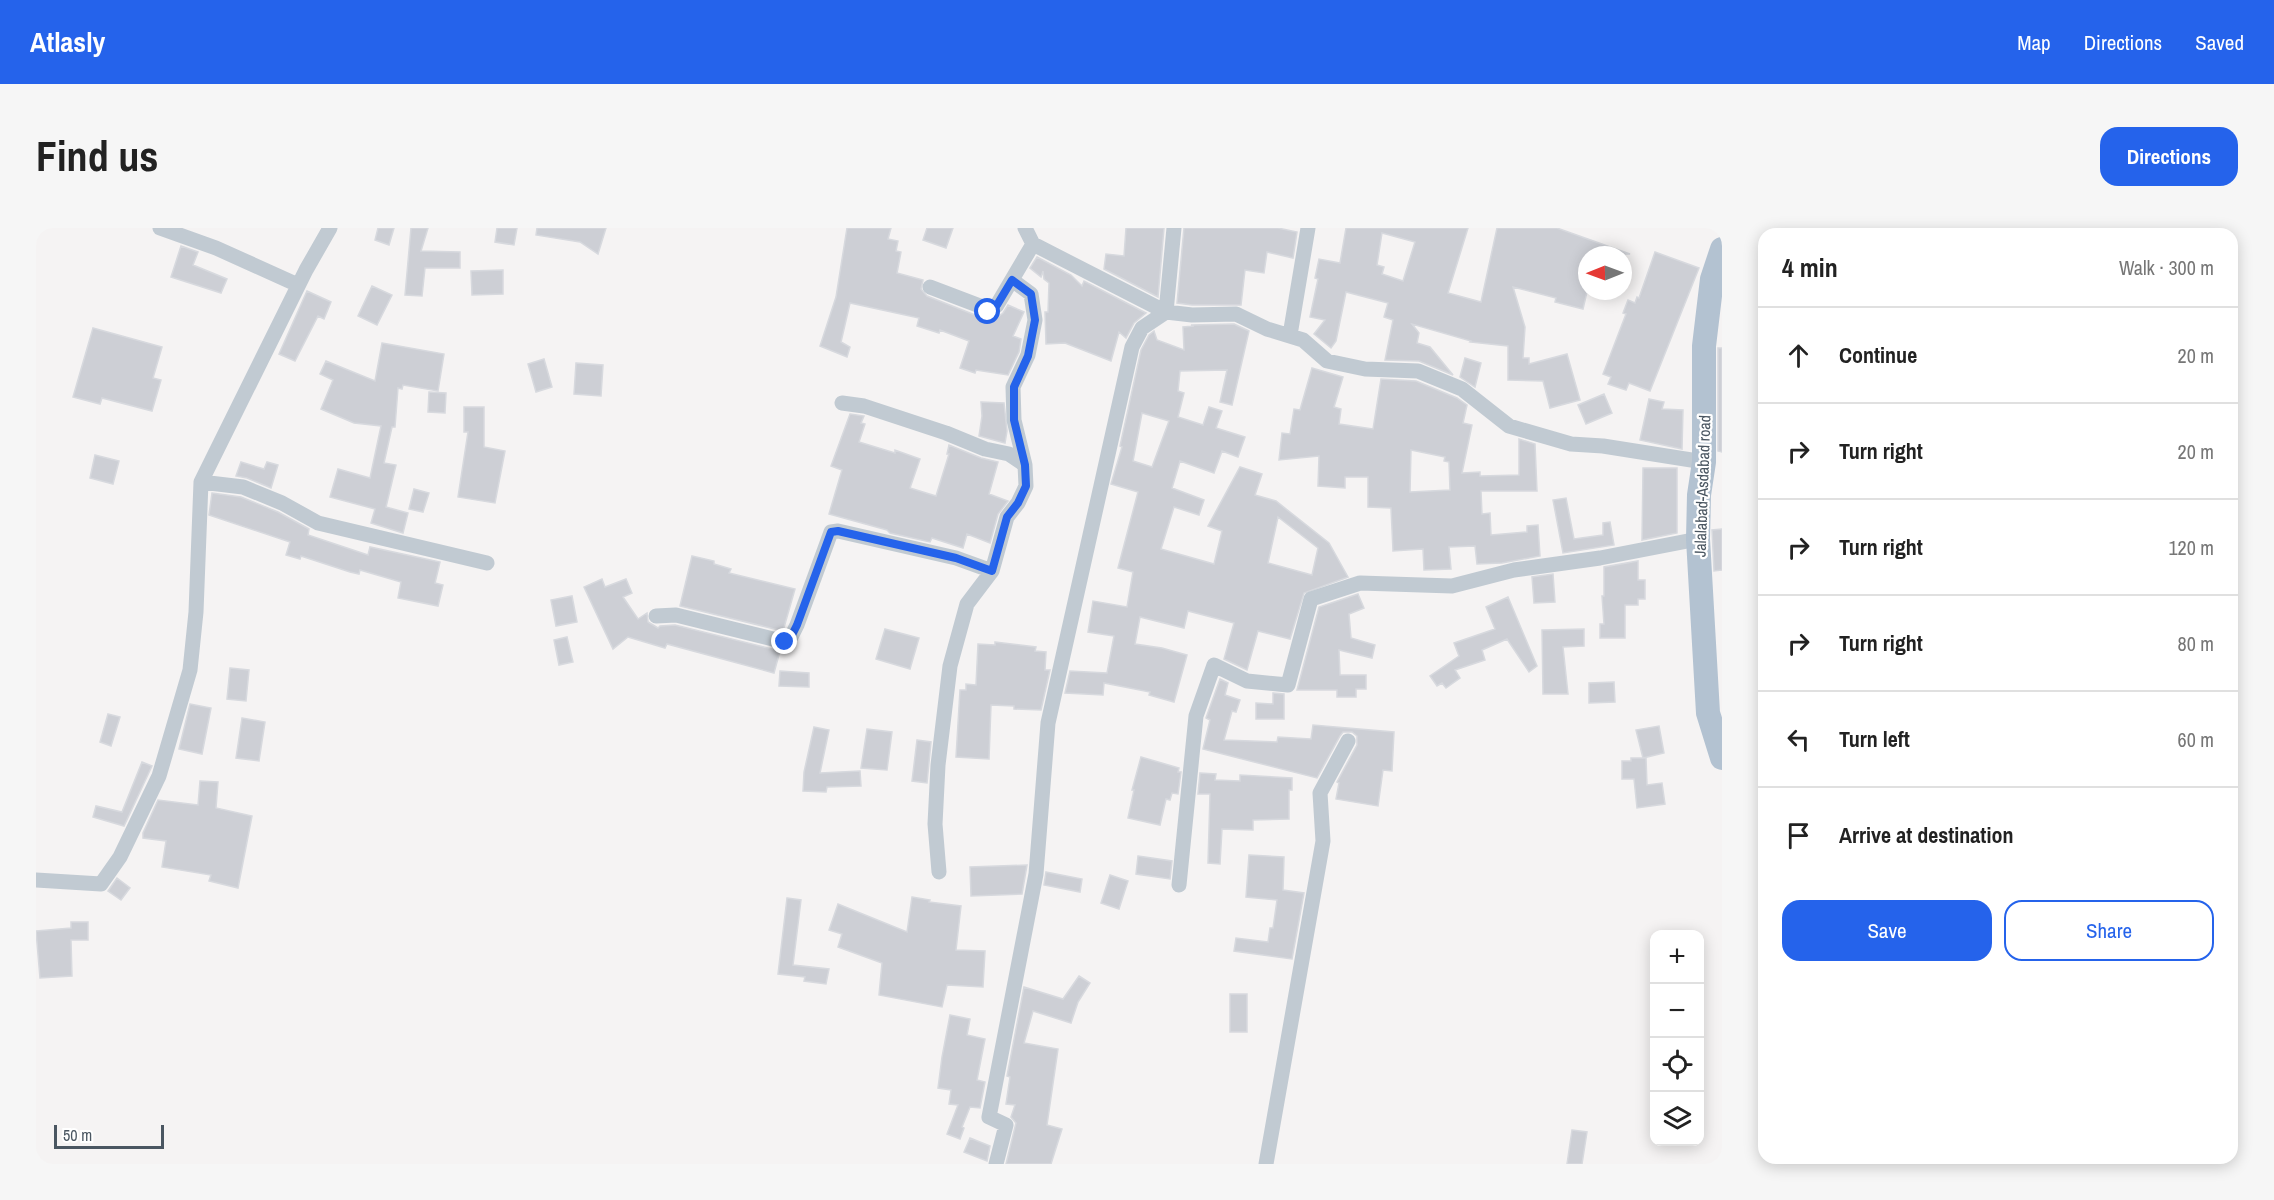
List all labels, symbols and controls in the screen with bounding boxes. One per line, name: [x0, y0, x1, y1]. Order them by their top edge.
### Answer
text: Atlasly: [30, 23, 105, 61]
text: Map: [2017, 28, 2051, 57]
text: Directions: [2084, 28, 2162, 57]
text: Saved: [2195, 28, 2244, 57]
button: Directions: [2100, 127, 2238, 186]
text: Find us: [36, 128, 158, 184]
north arrow: [1578, 246, 1632, 300]
text: 4 min: [1782, 250, 1838, 285]
text: Walk · 300 m: [2119, 254, 2214, 281]
route start: [974, 298, 1000, 324]
icon: ahead: [1782, 339, 1815, 372]
text: Continue: [1839, 340, 1917, 370]
text: 20 m: [2178, 342, 2214, 369]
street label: Jalalabad-Asdabad road: [1689, 415, 1715, 557]
icon: right: [1782, 435, 1815, 468]
text: Turn right: [1839, 436, 1923, 466]
text: 20 m: [2178, 438, 2214, 465]
icon: right: [1782, 531, 1815, 564]
text: Turn right: [1839, 532, 1923, 562]
text: 120 m: [2168, 534, 2214, 561]
icon: right: [1782, 627, 1815, 660]
route end: [771, 628, 797, 654]
text: Turn right: [1839, 628, 1923, 658]
text: 80 m: [2178, 630, 2214, 657]
icon: left: [1782, 723, 1815, 756]
text: Turn left: [1839, 724, 1910, 754]
text: 60 m: [2178, 726, 2214, 753]
icon: arrive: [1782, 819, 1815, 852]
text: Arrive at destination: [1839, 820, 2013, 850]
button: Save: [1782, 900, 1992, 961]
button: Share: [2004, 900, 2214, 961]
map controls: [1650, 930, 1704, 1146]
button: +: [1650, 930, 1704, 984]
button: −: [1650, 984, 1704, 1038]
button: locate: [1650, 1038, 1704, 1092]
button: layers: [1650, 1092, 1704, 1146]
scale bar: [54, 1122, 164, 1150]
text: 50 m: [63, 1124, 92, 1146]

